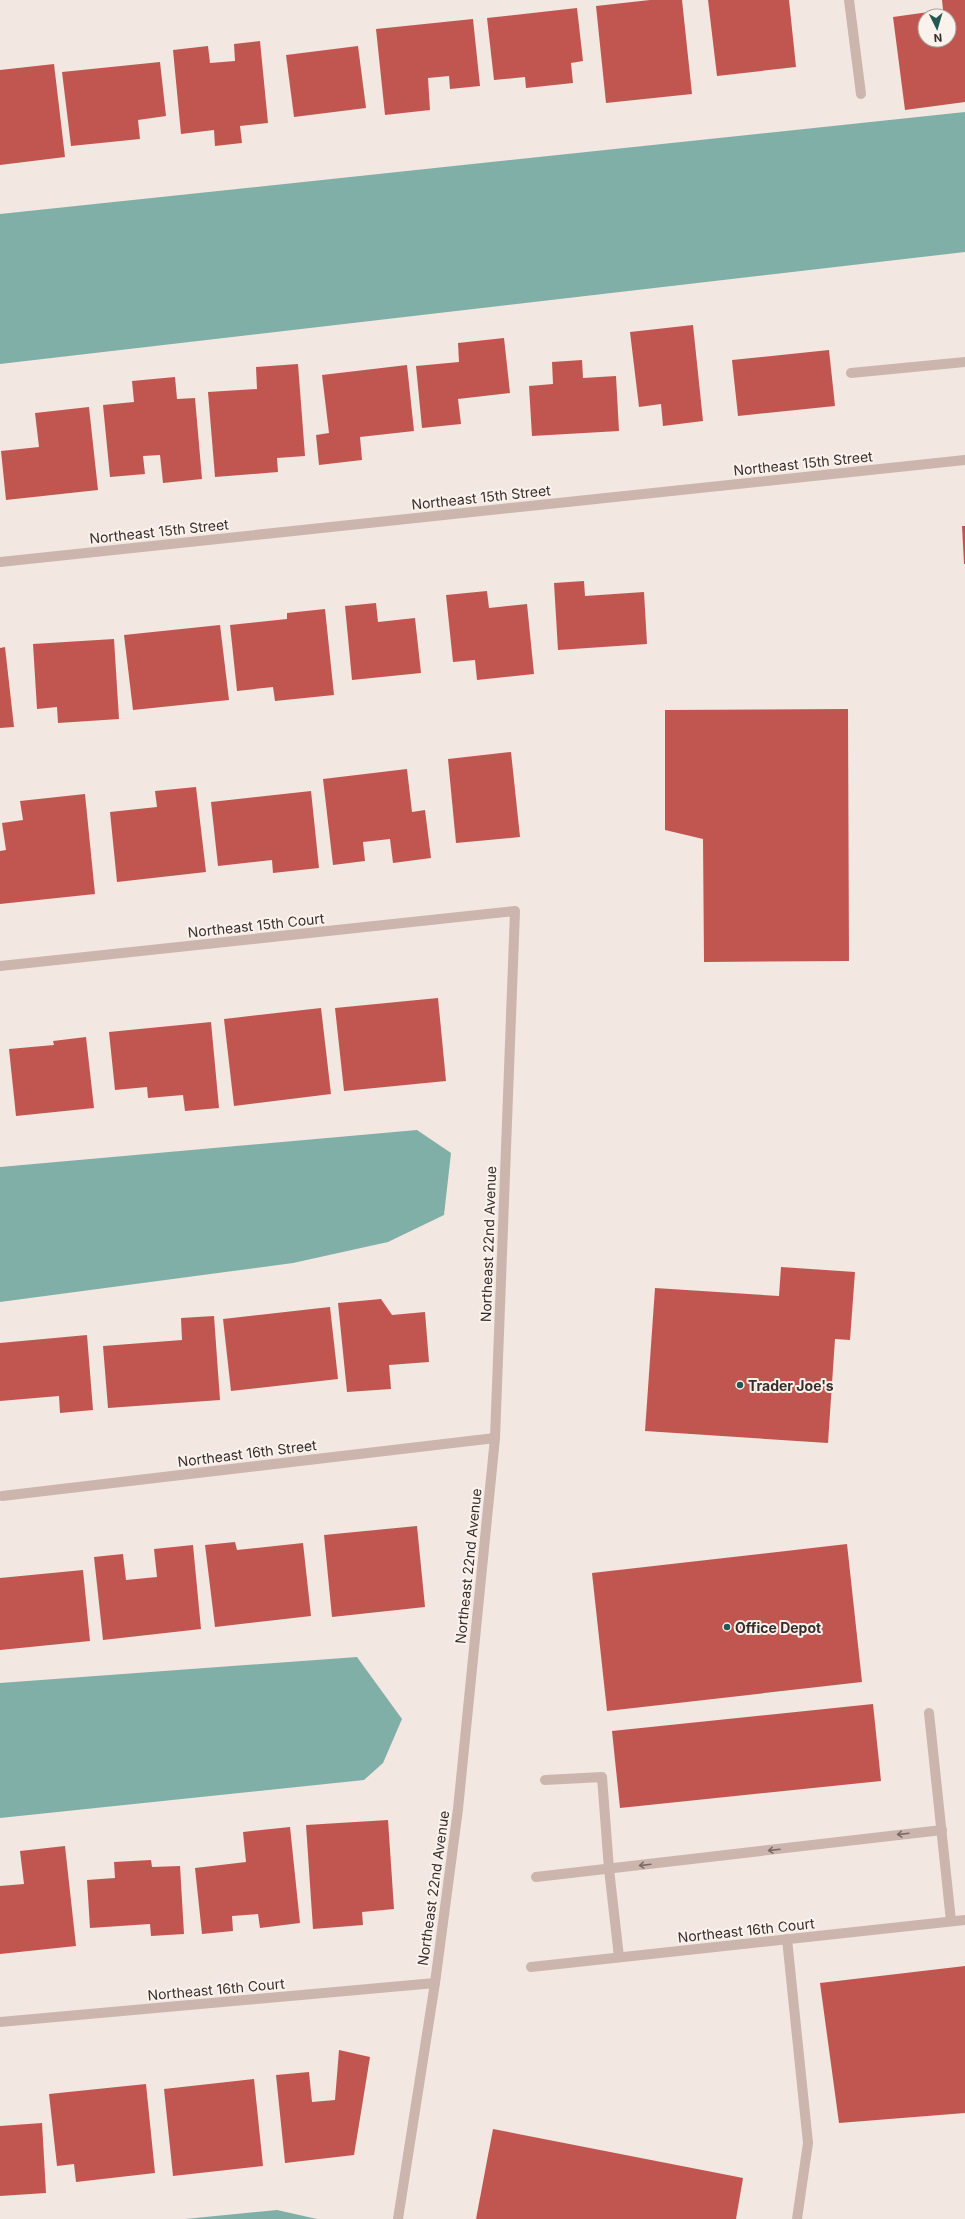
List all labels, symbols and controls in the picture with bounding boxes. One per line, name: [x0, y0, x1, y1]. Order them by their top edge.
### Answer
north arrow: [917, 8, 957, 48]
text: N: [933, 31, 943, 45]
street label: Northeast 15th Street: [733, 447, 874, 479]
street label: Northeast 15th Street: [411, 481, 552, 513]
street label: Northeast 15th Street: [89, 515, 230, 547]
street label: Northeast 15th Court: [187, 909, 326, 941]
street label: Northeast 22nd Avenue: [477, 1166, 499, 1322]
place label: Trader Joe's: [748, 1377, 834, 1394]
marker: Trader Joe's: [735, 1380, 745, 1390]
street label: Northeast 16th Street: [176, 1436, 318, 1470]
street label: Northeast 22nd Avenue: [451, 1487, 485, 1645]
place label: Office Depot: [735, 1619, 821, 1636]
marker: Office Depot: [722, 1622, 732, 1632]
street label: Northeast 22nd Avenue: [414, 1809, 452, 1967]
one-way arrow: [897, 1830, 910, 1838]
one-way arrow: [768, 1846, 781, 1853]
one-way arrow: [639, 1861, 652, 1869]
street label: Northeast 16th Court: [677, 1914, 816, 1946]
street label: Northeast 16th Court: [147, 1975, 286, 2003]

